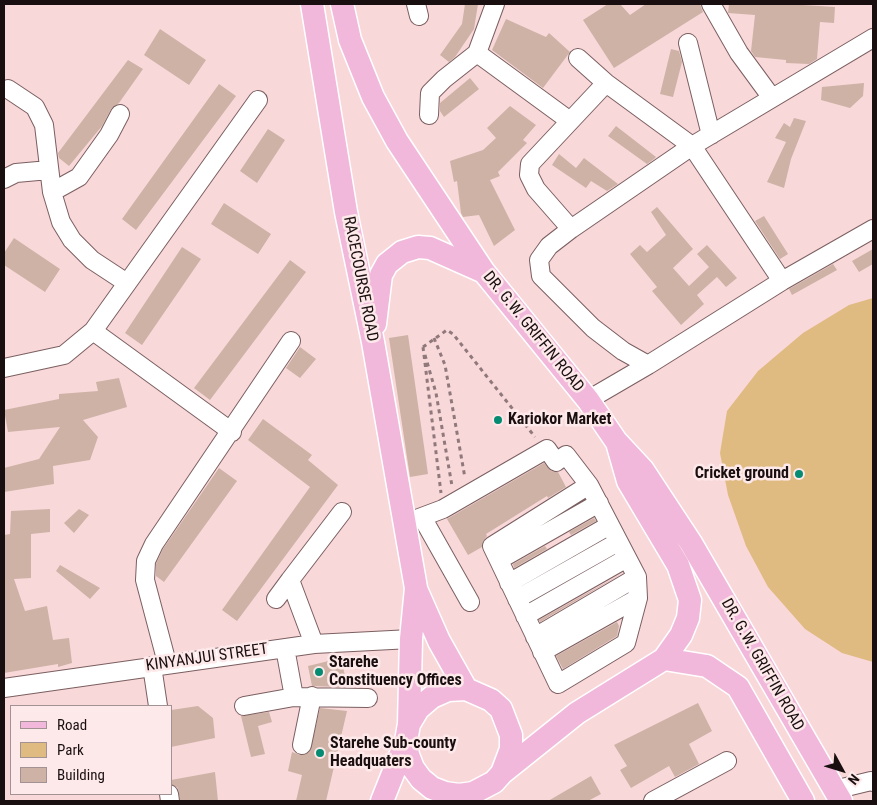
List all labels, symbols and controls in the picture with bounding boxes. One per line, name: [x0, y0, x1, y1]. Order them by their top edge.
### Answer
street label: RACECOURSE ROAD: [338, 215, 382, 343]
street label: DR. G.W. GRIFFIN ROAD: [478, 268, 588, 396]
place label: Kariokor Market: [508, 410, 611, 430]
marker: Kariokor Market: [492, 414, 504, 426]
place label: Cricket ground: [695, 464, 789, 484]
marker: Cricket ground: [793, 468, 805, 480]
street label: DR. G.W. GRIFFIN ROAD: [716, 595, 808, 735]
street label: KINYANJUI STREET: [145, 640, 269, 676]
place label: Starehe Constituency Offices: [329, 653, 462, 691]
marker: Starehe Constituency Offices: [313, 666, 325, 678]
legend: [10, 705, 172, 795]
text: Road: [57, 716, 87, 734]
place label: Starehe Sub-county Headquaters: [330, 734, 456, 772]
text: Park: [57, 741, 84, 759]
north arrow: [817, 745, 867, 795]
marker: Starehe Sub-county Headquaters: [314, 747, 326, 759]
text: Building: [57, 766, 105, 784]
text: N: [845, 771, 863, 788]

